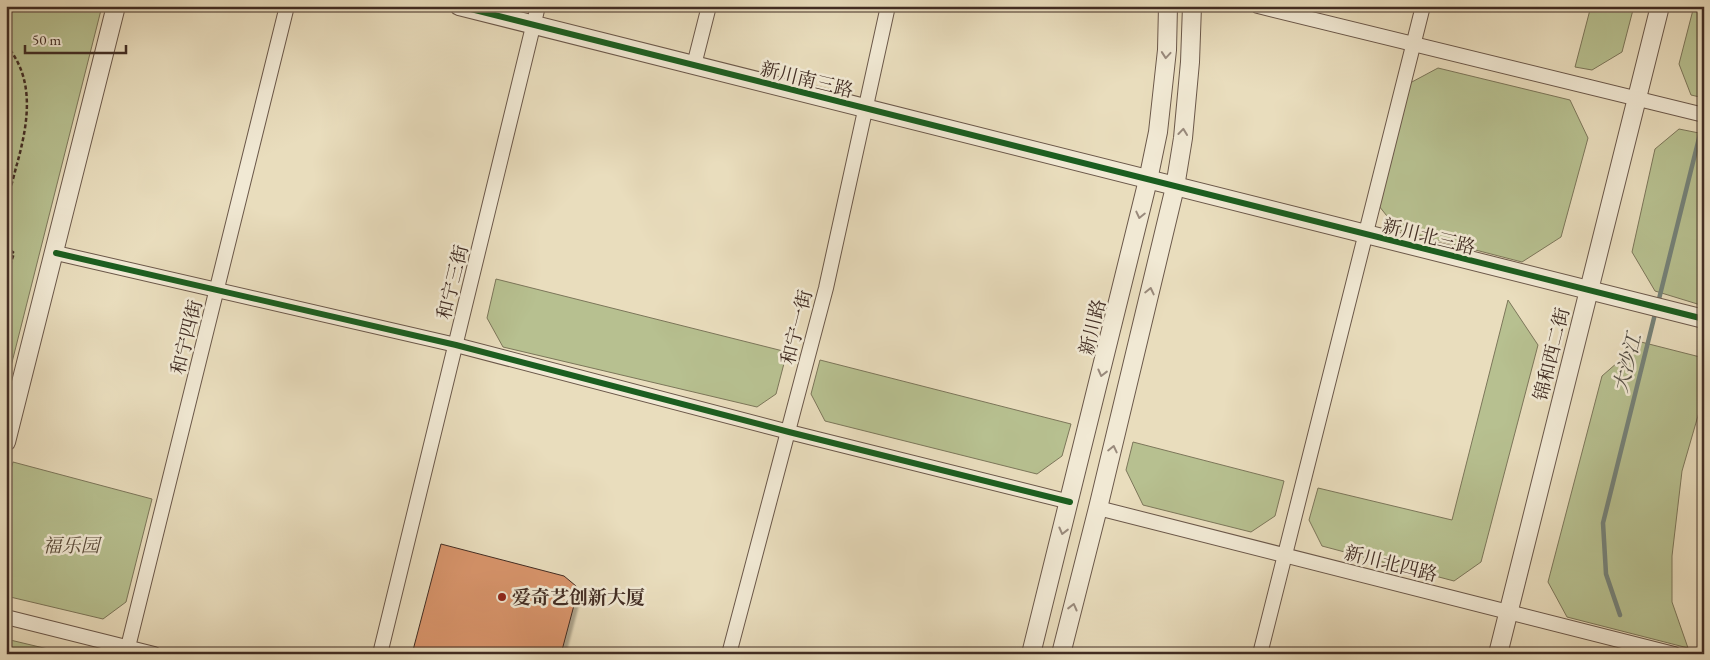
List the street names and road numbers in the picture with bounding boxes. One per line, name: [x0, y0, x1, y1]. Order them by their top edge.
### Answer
street label: 新川南三路: [758, 56, 856, 103]
street label: 新川北三路: [1380, 213, 1478, 260]
street label: 和宁三街: [431, 242, 474, 322]
street label: 和宁一街: [775, 287, 818, 367]
street label: 新川路: [1073, 296, 1112, 358]
street label: 和宁四街: [165, 297, 208, 377]
street label: 锦和西二街: [1528, 305, 1575, 403]
street label: 新川北四路: [1342, 540, 1440, 587]

